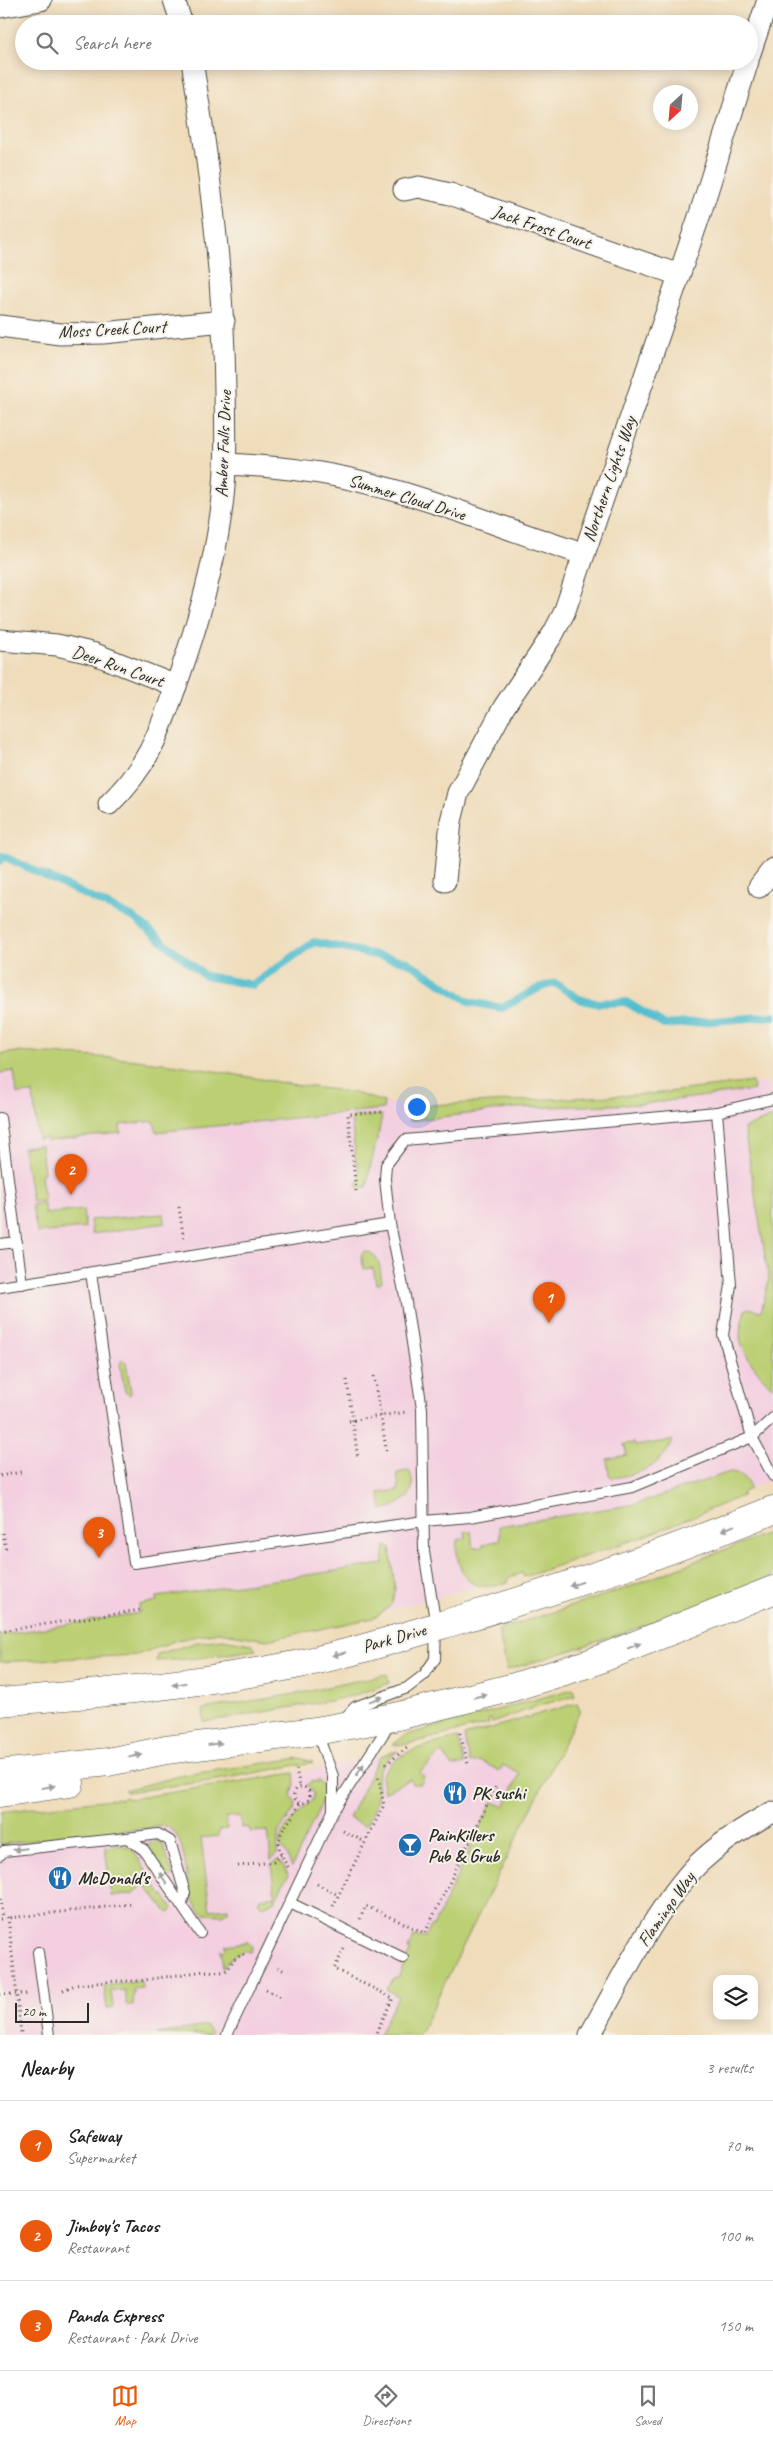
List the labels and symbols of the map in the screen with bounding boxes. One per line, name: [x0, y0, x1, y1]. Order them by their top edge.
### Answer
north arrow: [653, 85, 698, 130]
street label: Jack Frost Court: [489, 200, 596, 255]
street label: Moss Creek Court: [58, 315, 169, 343]
street label: Amber Falls Drive: [210, 389, 236, 498]
street label: Northern Lights Way: [577, 412, 641, 545]
street label: Summer Cloud Drive: [346, 469, 469, 526]
street label: Deer Run Court: [69, 640, 169, 693]
your location: [404, 1094, 430, 1120]
pin: 2: [55, 1154, 87, 1195]
pin: 1: [533, 1282, 565, 1323]
pin: 3: [83, 1517, 115, 1558]
one-way arrow: [721, 1525, 735, 1533]
one-way arrow: [568, 1581, 583, 1589]
street label: Park Drive: [360, 1618, 429, 1658]
one-way arrow: [627, 1641, 641, 1649]
one-way arrow: [331, 1650, 346, 1658]
one-way arrow: [171, 1680, 187, 1688]
one-way arrow: [472, 1692, 487, 1700]
one-way arrow: [369, 1695, 384, 1703]
one-way arrow: [207, 1740, 223, 1748]
one-way arrow: [127, 1752, 143, 1760]
one-way arrow: [355, 1764, 364, 1777]
restaurant icon: PK sushi: [442, 1780, 468, 1806]
one-way arrow: [41, 1782, 57, 1790]
place label: PK sushi: [472, 1782, 527, 1804]
place label: PainKillers Pub & Grub: [428, 1824, 500, 1867]
bar icon: PainKillers Pub & Grub: [397, 1832, 423, 1858]
one-way arrow: [12, 1846, 28, 1854]
restaurant icon: McDonald's: [47, 1865, 73, 1891]
street label: Flamingo Way: [632, 1866, 701, 1951]
place label: McDonald's: [78, 1867, 151, 1889]
one-way arrow: [158, 1871, 168, 1885]
scale bar: [15, 2000, 89, 2023]

